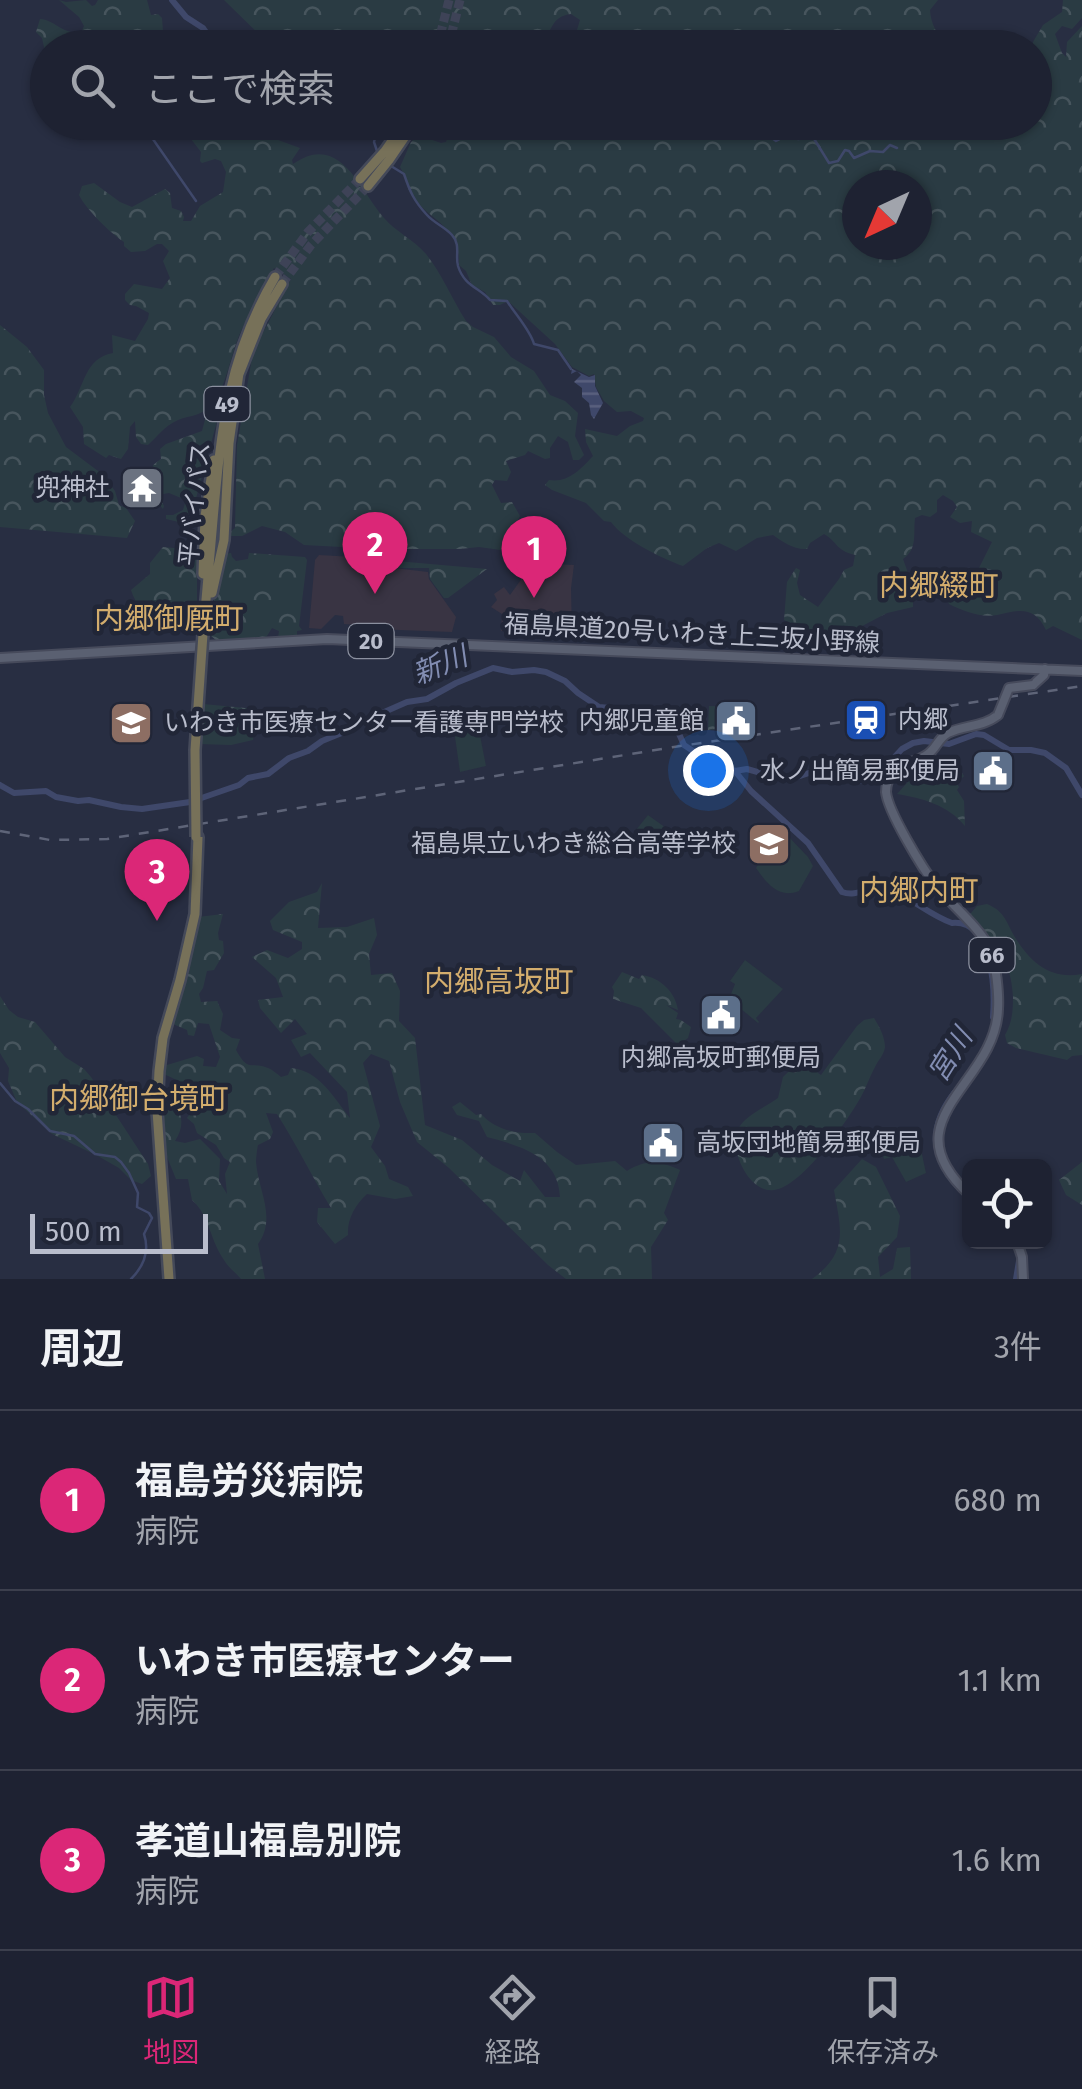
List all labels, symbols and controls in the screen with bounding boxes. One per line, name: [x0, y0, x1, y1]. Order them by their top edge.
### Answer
search box: [30, 30, 1052, 140]
icon: search: [65, 58, 120, 113]
text: ここで検索: [145, 66, 335, 112]
north arrow: [842, 170, 932, 260]
road number: 49: [204, 387, 250, 421]
street label: 平バイパス: [174, 441, 216, 567]
temple icon: 兜神社: [119, 465, 165, 511]
place label: 兜神社: [35, 473, 110, 503]
pin: 2: [342, 512, 408, 594]
pin: 1: [502, 516, 566, 598]
district label: 内郷綴町: [879, 568, 999, 604]
district label: 内郷御厩町: [94, 601, 244, 637]
street label: 福島県道20号いわき上三坂小野線: [503, 609, 881, 659]
road number: 20: [348, 624, 394, 658]
water label: 新川: [408, 638, 475, 691]
station icon: 内郷: [843, 697, 889, 743]
public building icon: 内郷児童館: [713, 698, 759, 744]
school or university icon: いわき市医療センター看護専門学校: [108, 700, 154, 746]
place label: 内郷: [898, 705, 948, 735]
place label: 内郷児童館: [579, 706, 704, 736]
place label: いわき市医療センター看護専門学校: [164, 708, 564, 738]
your location: [683, 745, 734, 796]
public building icon: 水ノ出簡易郵便局: [970, 748, 1016, 794]
place label: 水ノ出簡易郵便局: [760, 756, 960, 786]
school or university icon: 福島県立いわき総合高等学校: [746, 821, 792, 867]
place label: 福島県立いわき総合高等学校: [411, 829, 736, 859]
pin: 3: [124, 838, 190, 921]
district label: 内郷内町: [859, 873, 979, 909]
road number: 66: [970, 938, 1014, 972]
district label: 内郷高坂町: [424, 964, 574, 1000]
public building icon: 内郷高坂町郵便局: [698, 992, 744, 1038]
water label: 宮川: [921, 1020, 980, 1087]
place label: 内郷高坂町郵便局: [621, 1043, 821, 1073]
district label: 内郷御台境町: [49, 1081, 229, 1117]
public building icon: 高坂団地簡易郵便局: [640, 1120, 686, 1166]
place label: 高坂団地簡易郵便局: [696, 1128, 921, 1158]
map controls: [962, 1159, 1052, 1249]
button: locate: [962, 1159, 1052, 1249]
scale bar: [30, 1209, 208, 1254]
text: 500 m: [45, 1215, 122, 1248]
text: 周辺: [40, 1324, 124, 1374]
text: 3件: [994, 1328, 1042, 1366]
text: 福島労災病院: [135, 1458, 363, 1504]
text: 1: [65, 1481, 80, 1519]
text: 680 m: [954, 1481, 1042, 1519]
text: 病院: [135, 1512, 199, 1550]
text: いわき市医療センター: [135, 1638, 515, 1684]
text: 2: [64, 1661, 81, 1699]
text: 1.1 km: [958, 1661, 1042, 1699]
text: 病院: [135, 1692, 199, 1730]
text: 孝道山福島別院: [135, 1818, 401, 1864]
text: 3: [64, 1841, 81, 1879]
text: 1.6 km: [951, 1841, 1042, 1879]
text: 病院: [135, 1872, 199, 1910]
tab: 地図: [143, 1970, 199, 2070]
tab: 経路: [485, 1970, 541, 2070]
tab: 保存済み: [827, 1970, 939, 2070]

